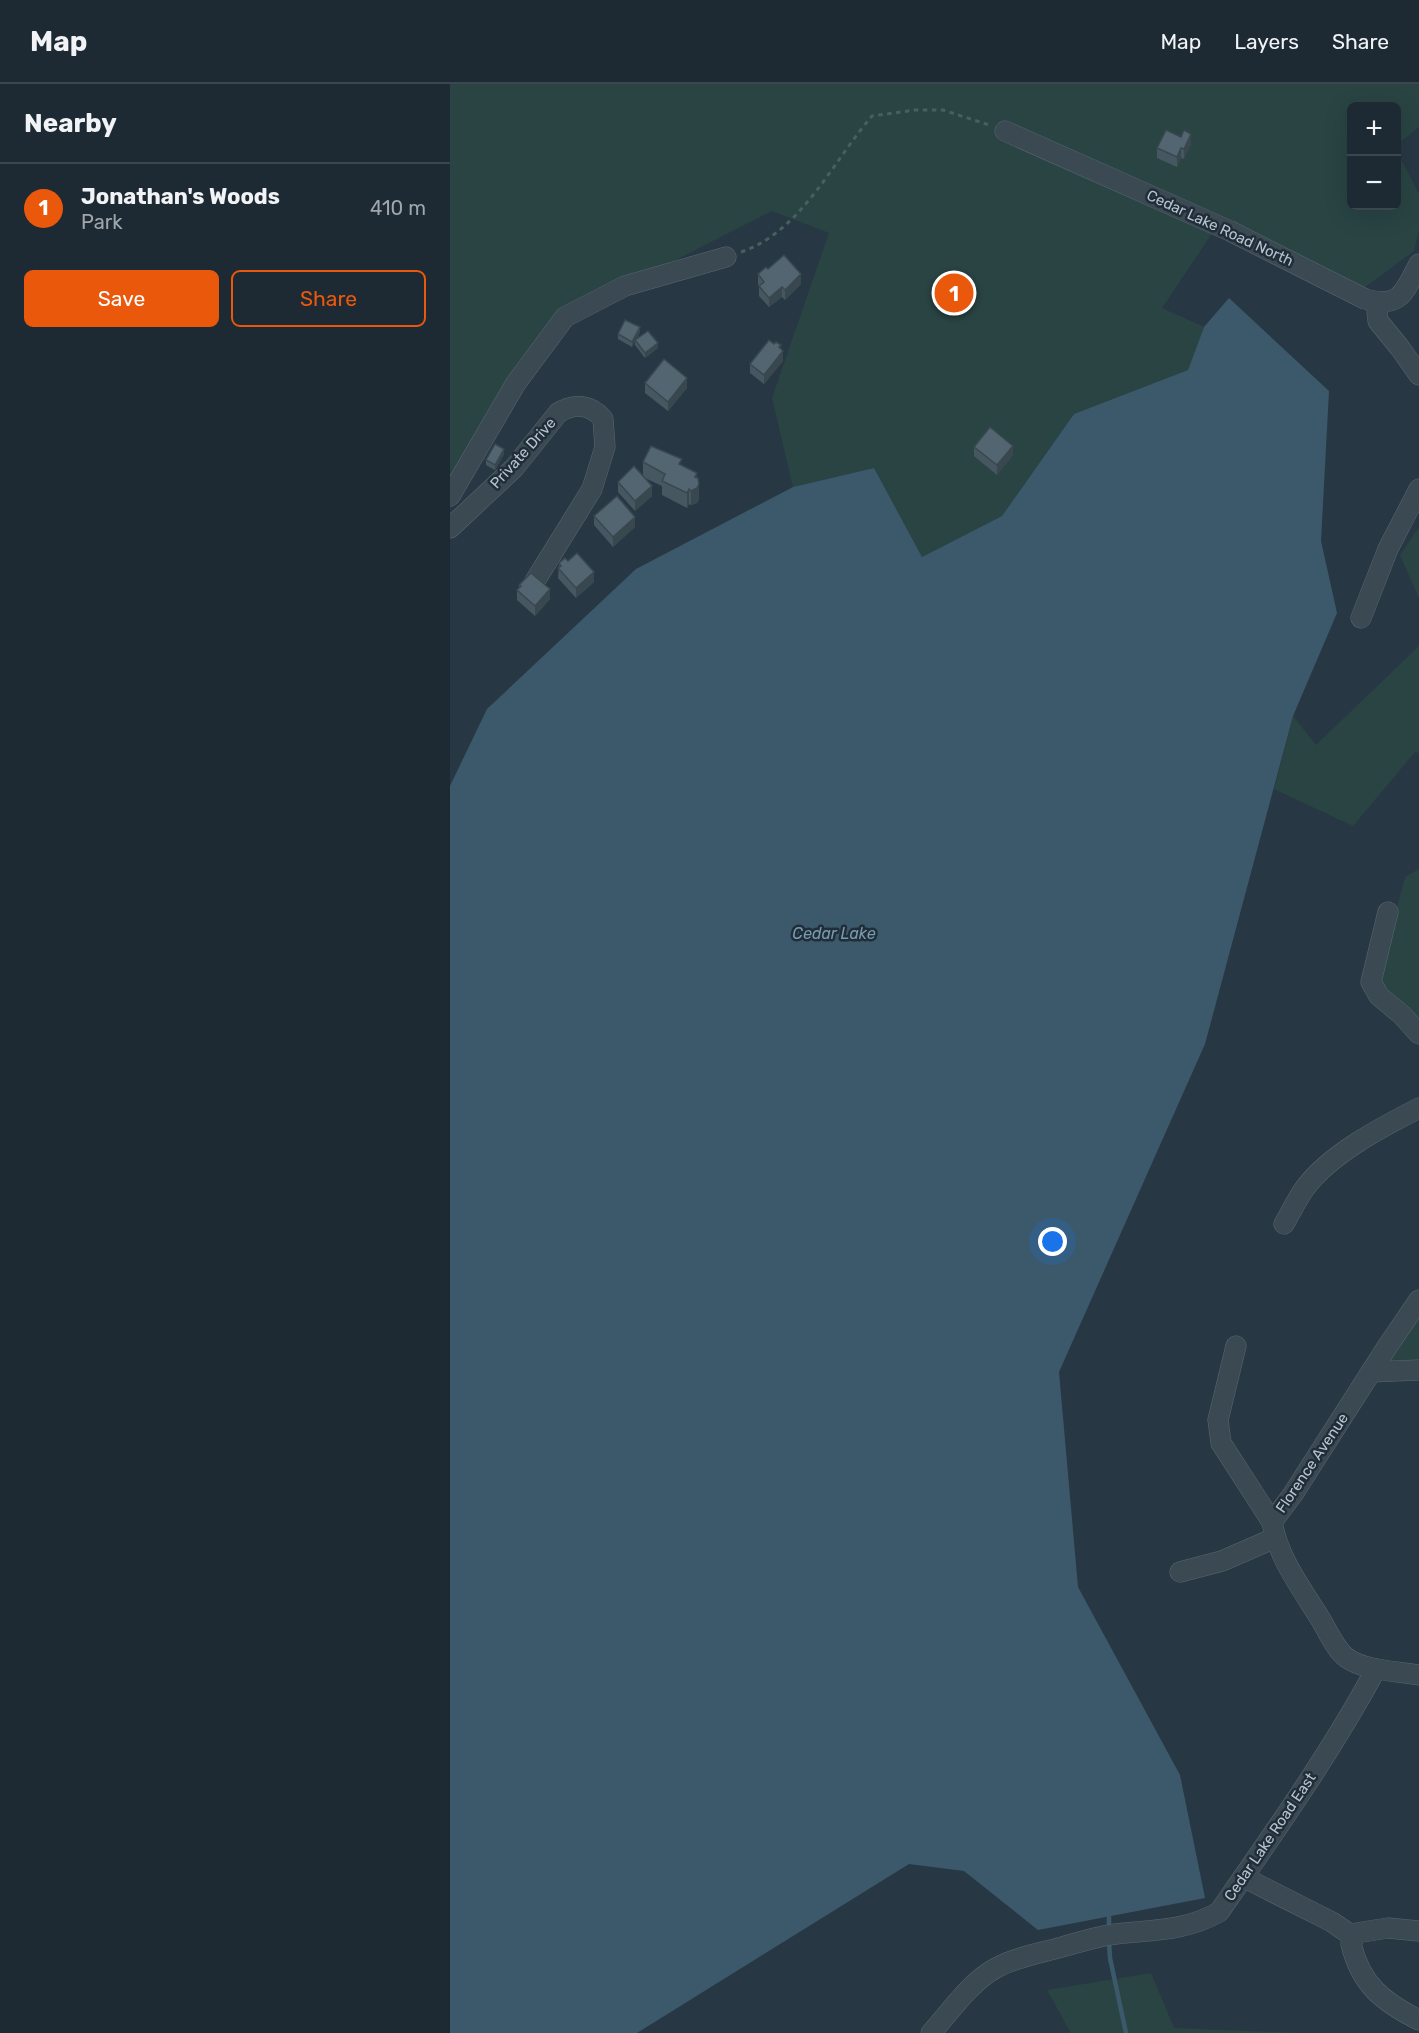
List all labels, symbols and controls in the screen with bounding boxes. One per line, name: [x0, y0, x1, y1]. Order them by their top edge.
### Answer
text: Map: [30, 25, 87, 58]
text: Map: [1160, 29, 1201, 54]
text: Layers: [1234, 29, 1299, 54]
text: Share: [1332, 29, 1389, 54]
map controls: [1347, 102, 1401, 210]
button: +: [1347, 102, 1401, 156]
text: Nearby: [24, 108, 117, 139]
button: −: [1347, 156, 1401, 210]
text: Jonathan's Woods: [81, 183, 280, 210]
street label: Cedar Lake Road North: [1144, 186, 1296, 270]
text: 1: [39, 196, 48, 220]
text: 410 m: [370, 196, 426, 220]
text: Park: [81, 210, 123, 234]
button: Save: [24, 270, 219, 327]
button: Share: [231, 270, 426, 327]
pin: 1: [934, 270, 974, 316]
street label: Private Drive: [486, 414, 560, 492]
water label: Cedar Lake: [792, 924, 876, 943]
your location: [1038, 1227, 1067, 1256]
street label: Florence Avenue: [1272, 1410, 1352, 1516]
street label: Cedar Lake Road East: [1220, 1769, 1320, 1905]

